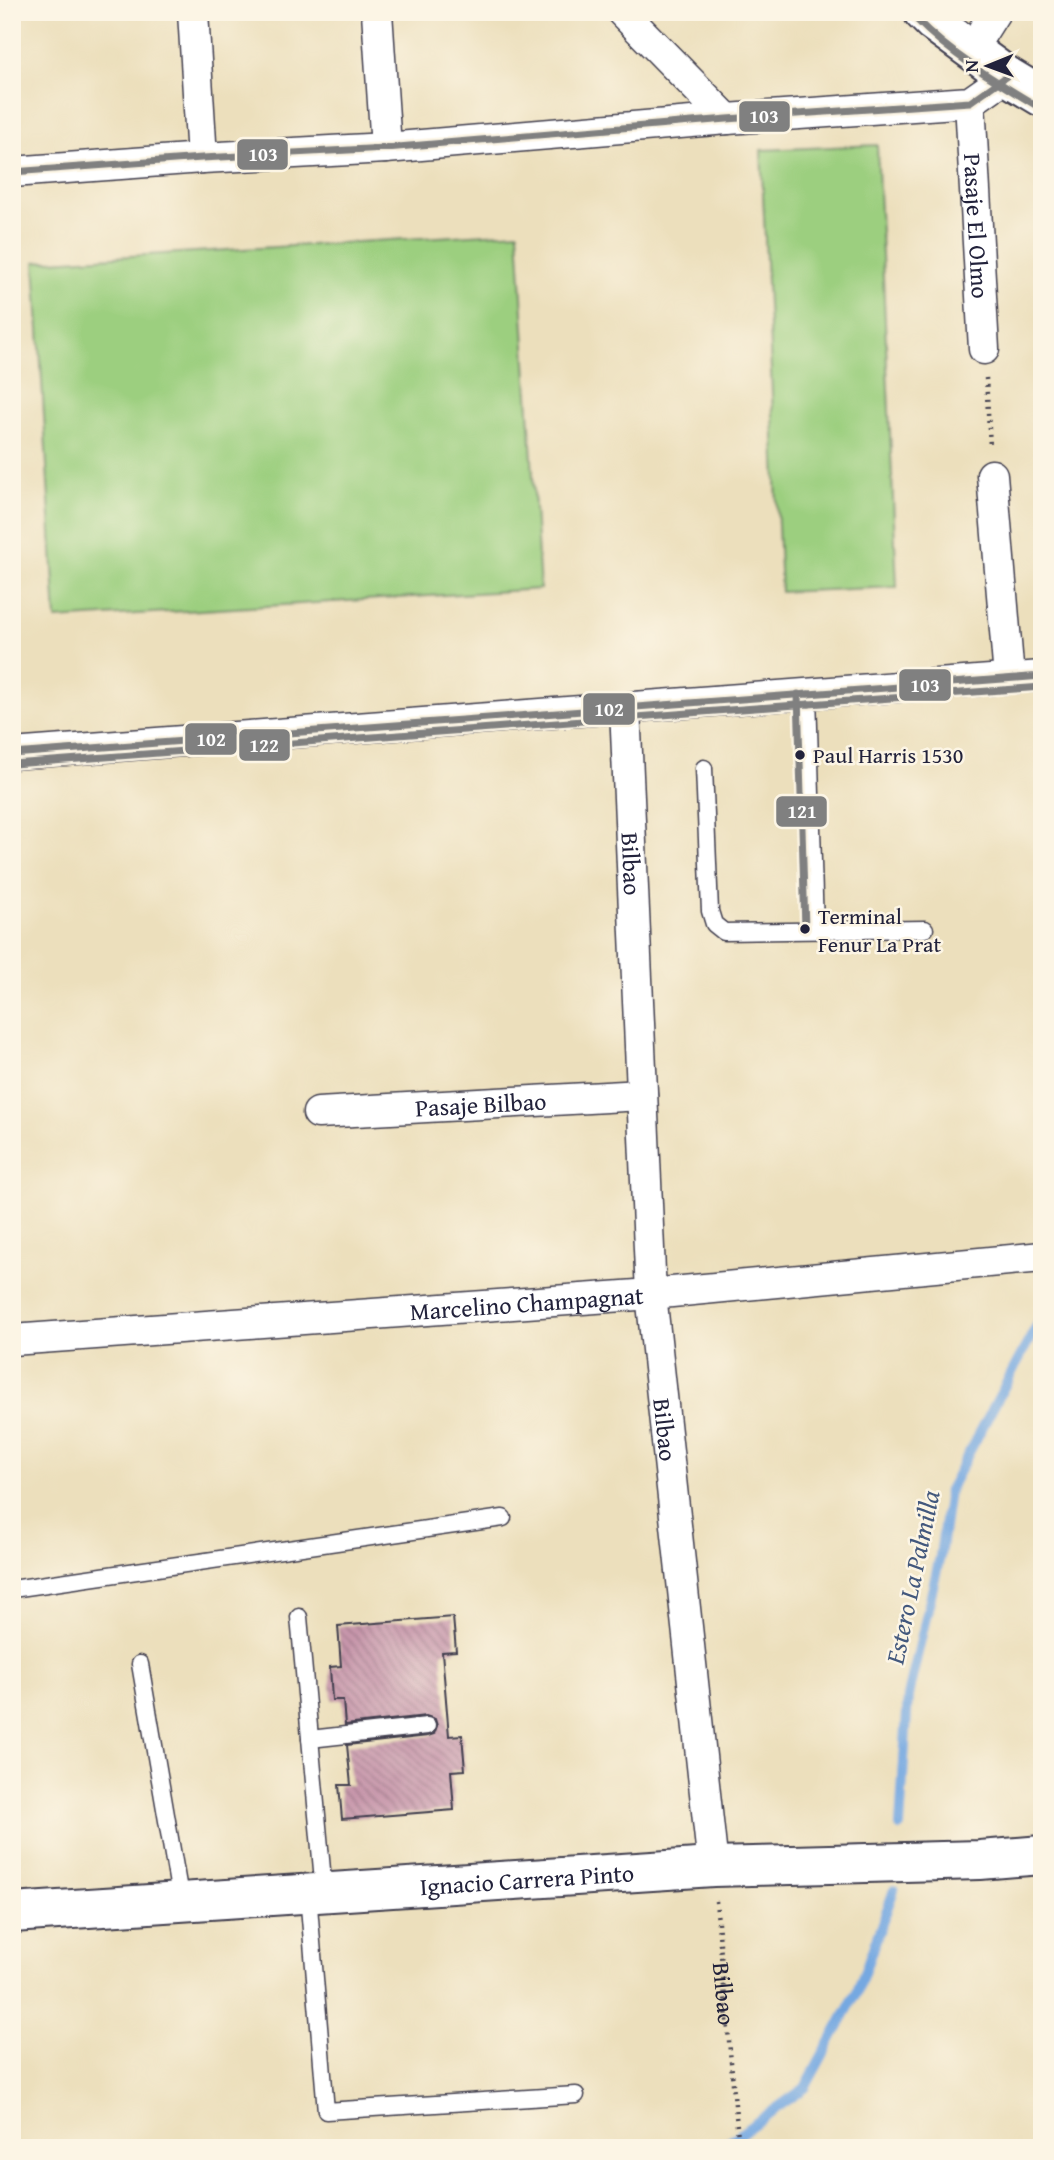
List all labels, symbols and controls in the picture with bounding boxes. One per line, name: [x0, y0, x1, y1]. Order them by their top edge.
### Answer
north arrow: [953, 32, 1023, 102]
text: N: [957, 59, 985, 73]
line badge: 103: [738, 100, 791, 133]
text: 103: [749, 102, 779, 130]
line badge: 103: [236, 138, 289, 171]
text: 103: [248, 140, 278, 168]
street label: Pasaje El Olmo: [955, 152, 999, 299]
line badge: 103: [898, 668, 952, 702]
text: 103: [910, 671, 940, 699]
line badge: 102: [582, 692, 636, 726]
text: 102: [594, 695, 624, 723]
line badge: 102: [184, 722, 238, 756]
text: 102: [196, 725, 226, 753]
line badge: 122: [238, 728, 291, 762]
text: 122: [249, 731, 279, 759]
place label: Paul Harris 1530: [813, 739, 963, 771]
marker: Paul Harris 1530: [793, 748, 807, 762]
line badge: 121: [775, 795, 828, 828]
text: 121: [787, 797, 817, 825]
street label: Bilbao: [613, 832, 651, 896]
place label: Terminal Fenur La Prat: [818, 900, 941, 960]
marker: Terminal Fenur La Prat: [798, 922, 812, 936]
street label: Pasaje Bilbao: [414, 1083, 547, 1125]
street label: Marcelino Champagnat: [409, 1277, 645, 1329]
street label: Bilbao: [645, 1396, 686, 1463]
water label: Estero La Palmilla: [874, 1486, 949, 1669]
street label: Ignacio Carrera Pinto: [419, 1855, 635, 1904]
street label: Bilbao: [704, 1961, 745, 2027]

